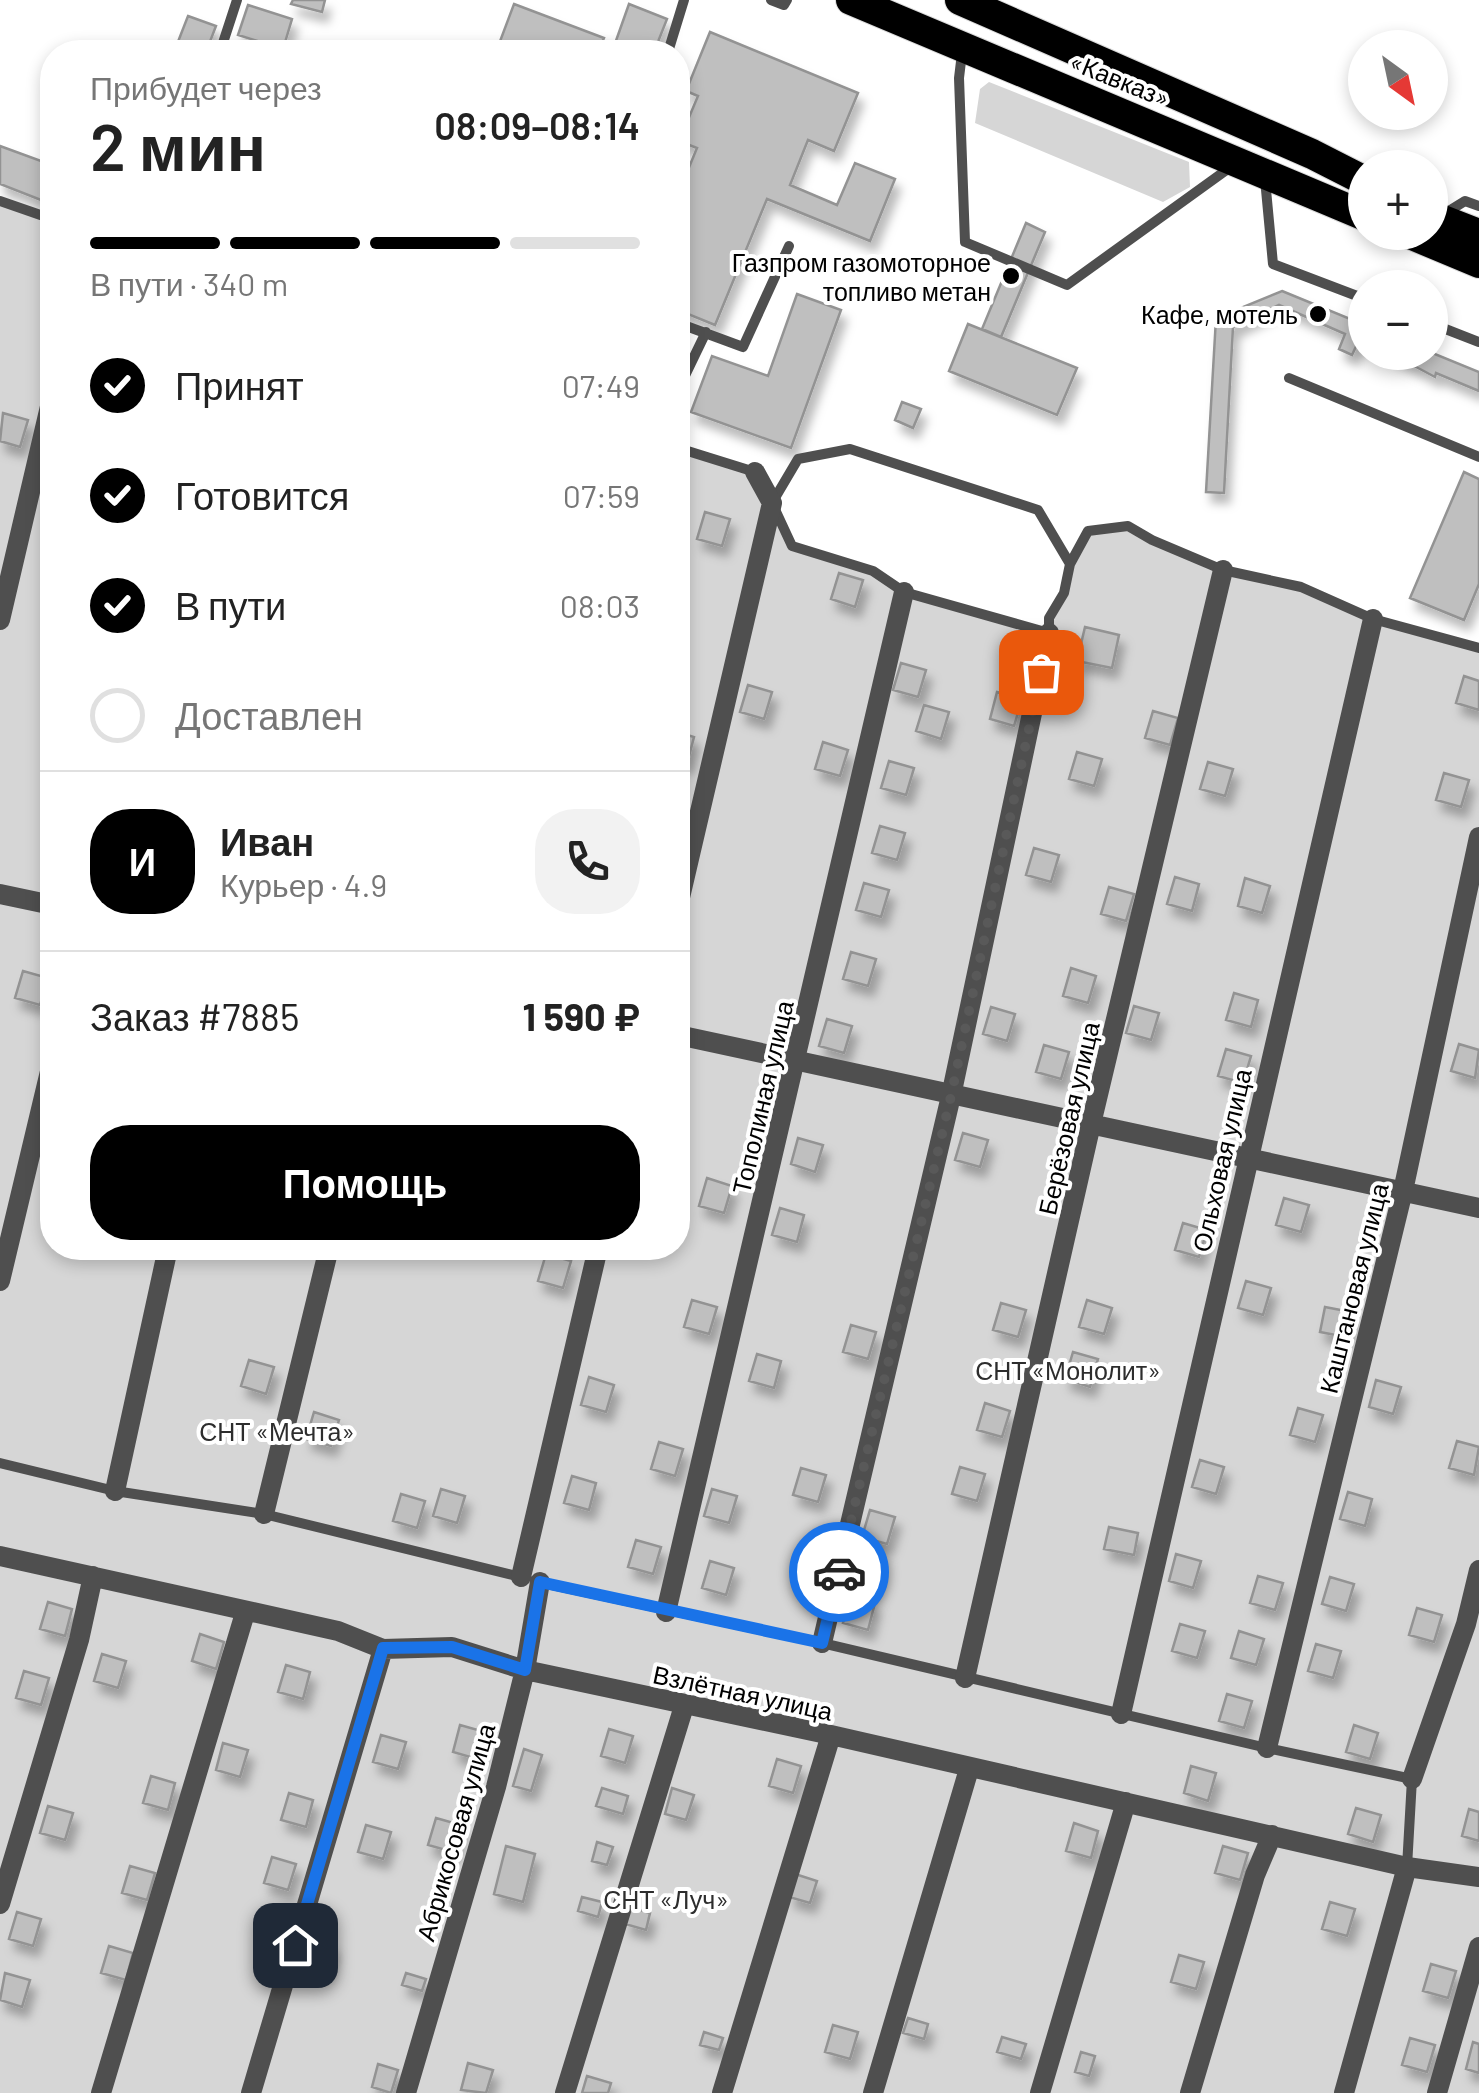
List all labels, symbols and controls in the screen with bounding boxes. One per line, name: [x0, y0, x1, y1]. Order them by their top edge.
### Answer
north arrow: [1348, 30, 1448, 130]
map controls: [1348, 30, 1448, 370]
street label: «Кавказ»: [1066, 45, 1174, 113]
text: Прибудет через: [90, 68, 322, 106]
text: 08:09–08:14: [434, 102, 640, 148]
text: 2 мин: [90, 106, 266, 184]
button: +: [1348, 150, 1448, 250]
place label: Газпром газомоторное топливо метан: [732, 247, 991, 306]
text: В пути · 340 m: [90, 264, 288, 302]
marker: Газпром газомоторное топливо метан: [1000, 265, 1022, 287]
button: −: [1348, 270, 1448, 370]
place label: Кафе, мотель: [1141, 299, 1298, 329]
marker: Кафе, мотель: [1307, 303, 1329, 325]
icon: check: [90, 358, 145, 413]
text: Принят: [175, 362, 304, 408]
text: 07:49: [562, 366, 640, 404]
icon: check: [90, 468, 145, 523]
text: Готовится: [175, 472, 349, 518]
text: 07:59: [563, 476, 640, 514]
icon: check: [90, 578, 145, 633]
text: В пути: [175, 582, 286, 628]
text: 08:03: [560, 586, 640, 624]
pin: [999, 630, 1084, 715]
icon: bag: [1014, 645, 1069, 700]
text: Доставлен: [175, 692, 363, 738]
button: phone: [535, 809, 640, 914]
text: Иван: [220, 818, 314, 864]
text: И: [129, 838, 156, 884]
text: Курьер · 4.9: [220, 865, 387, 903]
text: Заказ #7885: [90, 993, 299, 1039]
text: 1 590 ₽: [522, 993, 640, 1039]
street label: Тополиная улица: [725, 997, 799, 1197]
street label: Берёзовая улица: [1031, 1018, 1105, 1218]
street label: Ольховая улица: [1185, 1065, 1257, 1255]
button: Помощь: [90, 1125, 640, 1240]
street label: Каштановая улица: [1312, 1180, 1394, 1396]
park label: СНТ «Монолит»: [975, 1355, 1161, 1385]
park label: СНТ «Мечта»: [199, 1416, 355, 1446]
courier: [789, 1522, 889, 1622]
icon: car: [812, 1545, 867, 1600]
street label: Взлётная улица: [650, 1658, 836, 1726]
street label: Абрикосовая улица: [410, 1720, 500, 1944]
park label: СНТ «Луч»: [603, 1884, 729, 1914]
pin: [253, 1903, 338, 1988]
icon: home: [268, 1918, 323, 1973]

